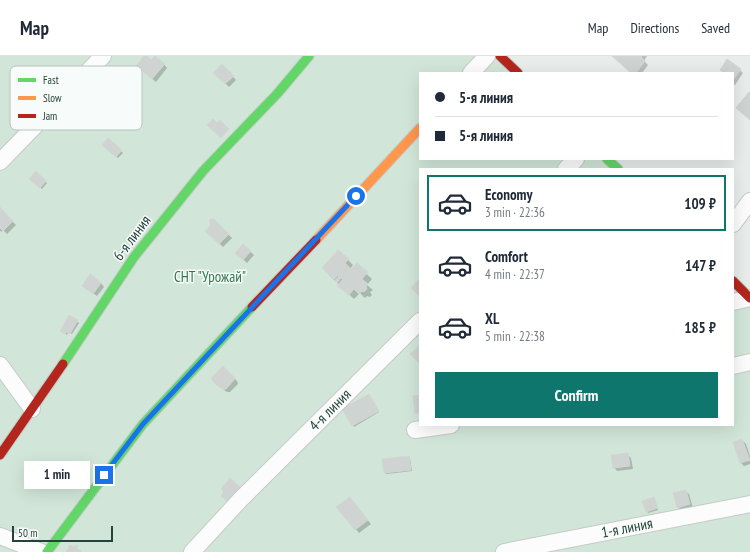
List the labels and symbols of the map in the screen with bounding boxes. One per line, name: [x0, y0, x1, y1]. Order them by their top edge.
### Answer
legend: [10, 66, 142, 130]
text: Fast: [43, 73, 59, 87]
text: Slow: [43, 91, 62, 105]
text: Jam: [42, 109, 57, 123]
route start: [347, 187, 365, 205]
street label: 6-я линия: [108, 211, 155, 264]
park label: СНТ "Урожай": [174, 267, 246, 286]
street label: 4-я линия: [305, 385, 355, 435]
callout: 1 min: [24, 461, 90, 489]
route end: [95, 466, 113, 484]
street label: 1-я линия: [600, 513, 654, 542]
scale bar: [12, 524, 113, 543]

